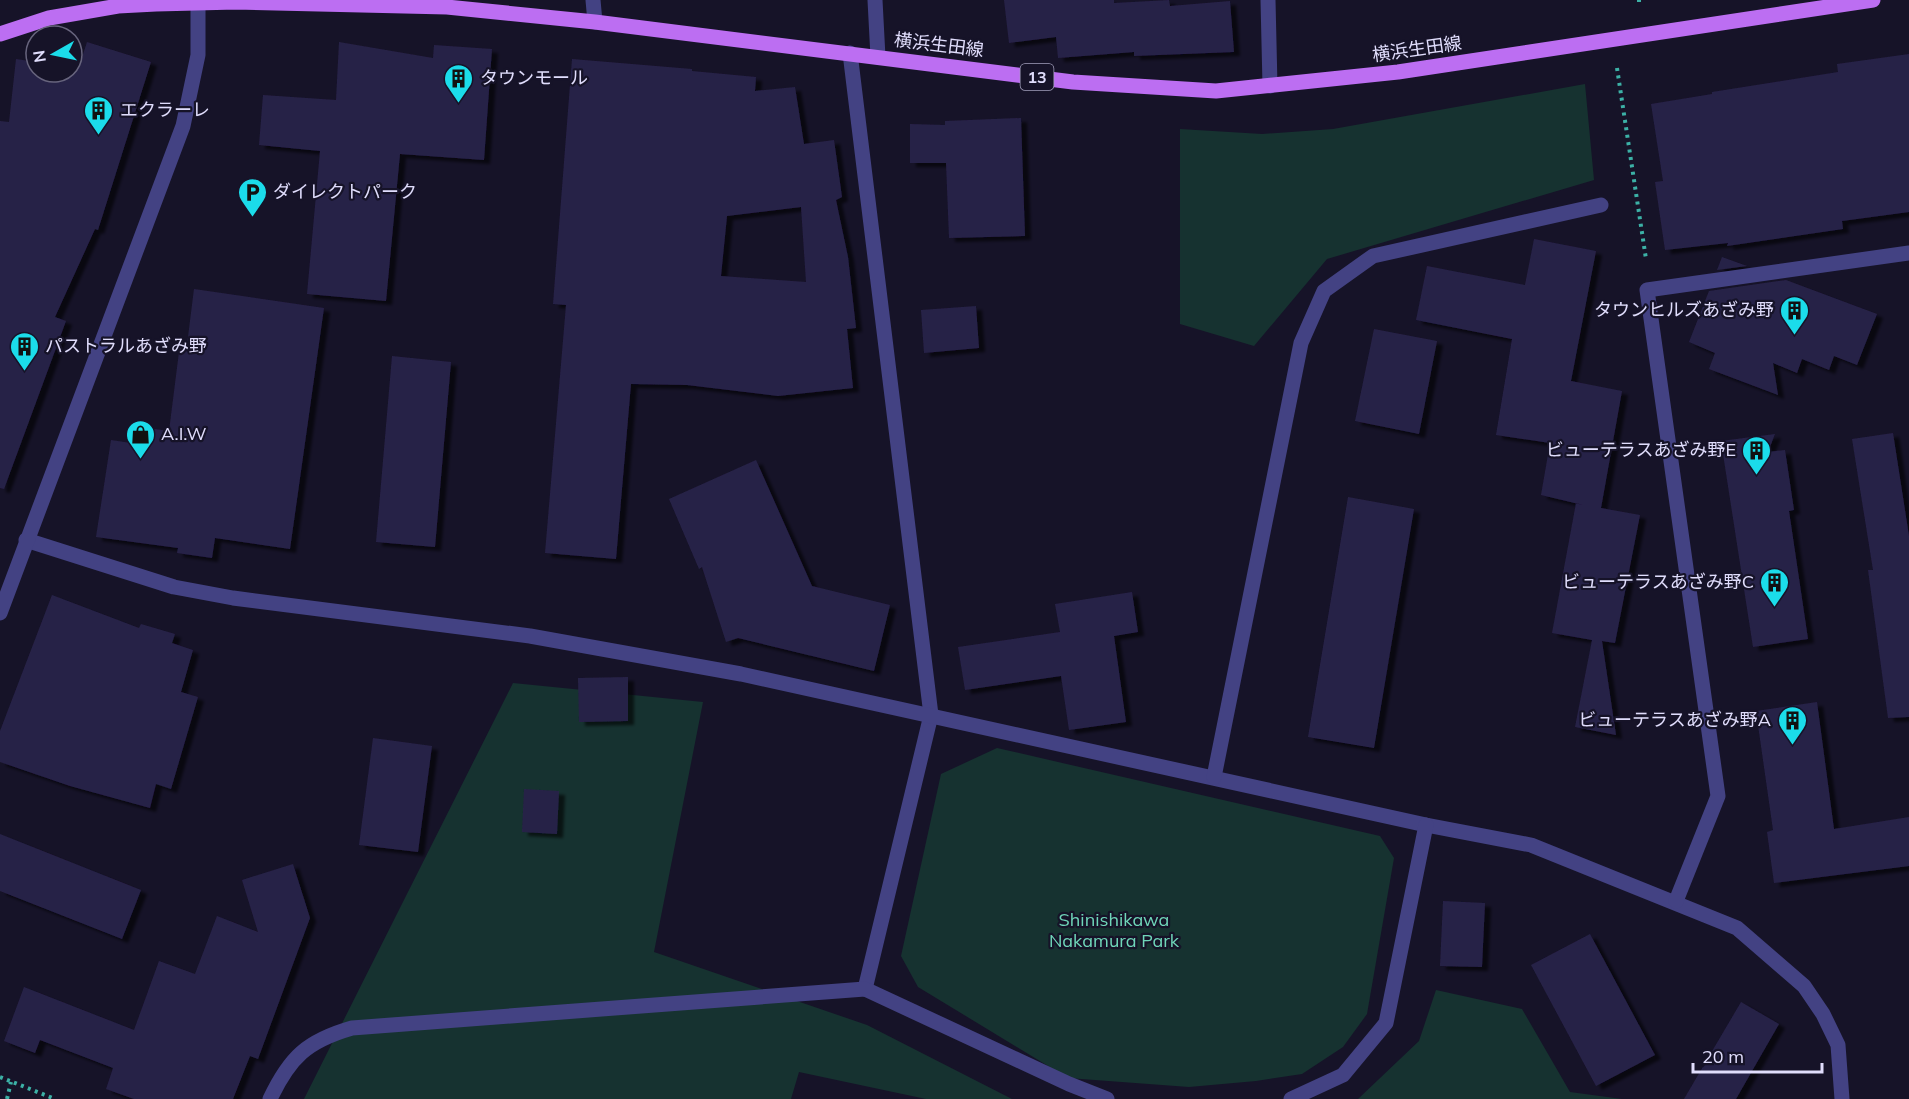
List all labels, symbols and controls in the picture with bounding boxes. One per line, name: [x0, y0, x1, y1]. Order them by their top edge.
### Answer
north arrow: [24, 24, 84, 84]
street label: 横浜生田線: [893, 28, 985, 61]
street label: 横浜生田線: [1371, 31, 1463, 66]
text: N: [28, 49, 50, 64]
building icon: タウンモール: [443, 62, 475, 104]
road number: 13: [1020, 64, 1054, 90]
place label: タウンモール: [480, 66, 588, 89]
building icon: エクラーレ: [83, 94, 115, 136]
place label: エクラーレ: [120, 98, 210, 121]
parking icon: ダイレクトパーク: [236, 176, 268, 218]
place label: ダイレクトパーク: [273, 180, 417, 203]
building icon: タウンヒルズあざみ野: [1779, 294, 1811, 336]
place label: タウンヒルズあざみ野: [1594, 298, 1774, 321]
building icon: パストラルあざみ野: [8, 330, 40, 372]
place label: パストラルあざみ野: [45, 334, 207, 357]
shop icon: A.I.W: [124, 418, 156, 460]
place label: A.I.W: [161, 422, 207, 445]
building icon: ビューテラスあざみ野E: [1741, 434, 1773, 476]
place label: ビューテラスあざみ野E: [1546, 438, 1736, 461]
building icon: ビューテラスあざみ野C: [1759, 566, 1791, 608]
place label: ビューテラスあざみ野C: [1562, 570, 1754, 593]
building icon: ビューテラスあざみ野A: [1776, 704, 1808, 746]
place label: ビューテラスあざみ野A: [1578, 708, 1771, 731]
park label: Shinishikawa Nakamura Park: [1049, 908, 1180, 952]
scale bar: [1693, 1036, 1822, 1074]
text: 20 m: [1702, 1045, 1744, 1068]

